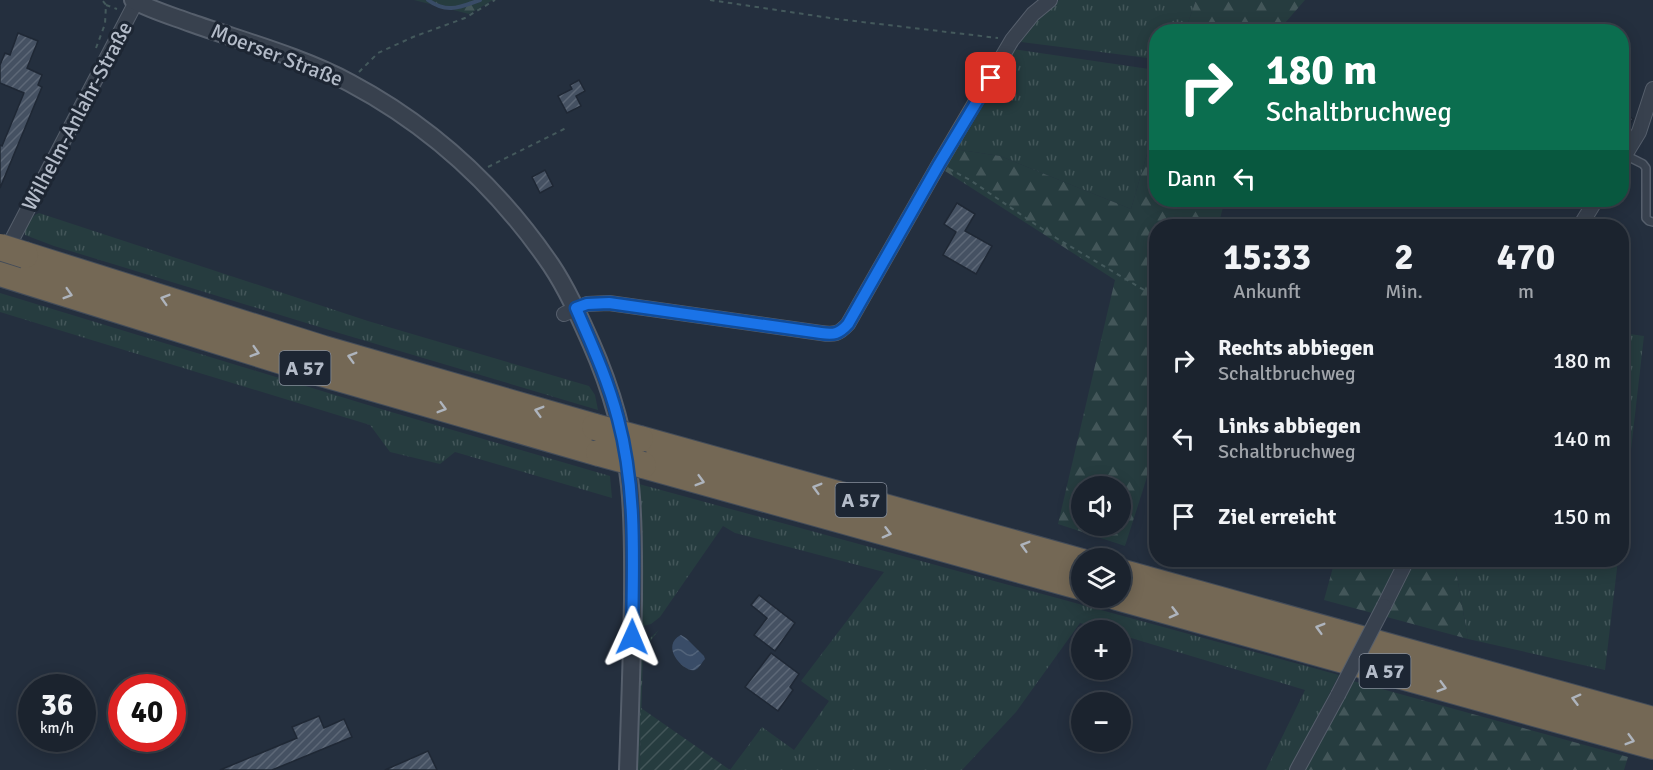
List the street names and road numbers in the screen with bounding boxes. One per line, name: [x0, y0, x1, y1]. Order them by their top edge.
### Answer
street label: Wilhelm-Anlahr-Straße: [16, 17, 138, 215]
street label: Moerser Straße: [207, 18, 347, 92]
road number: A 57: [280, 351, 330, 385]
road number: A 57: [836, 483, 886, 517]
road number: A 57: [1360, 654, 1410, 688]

